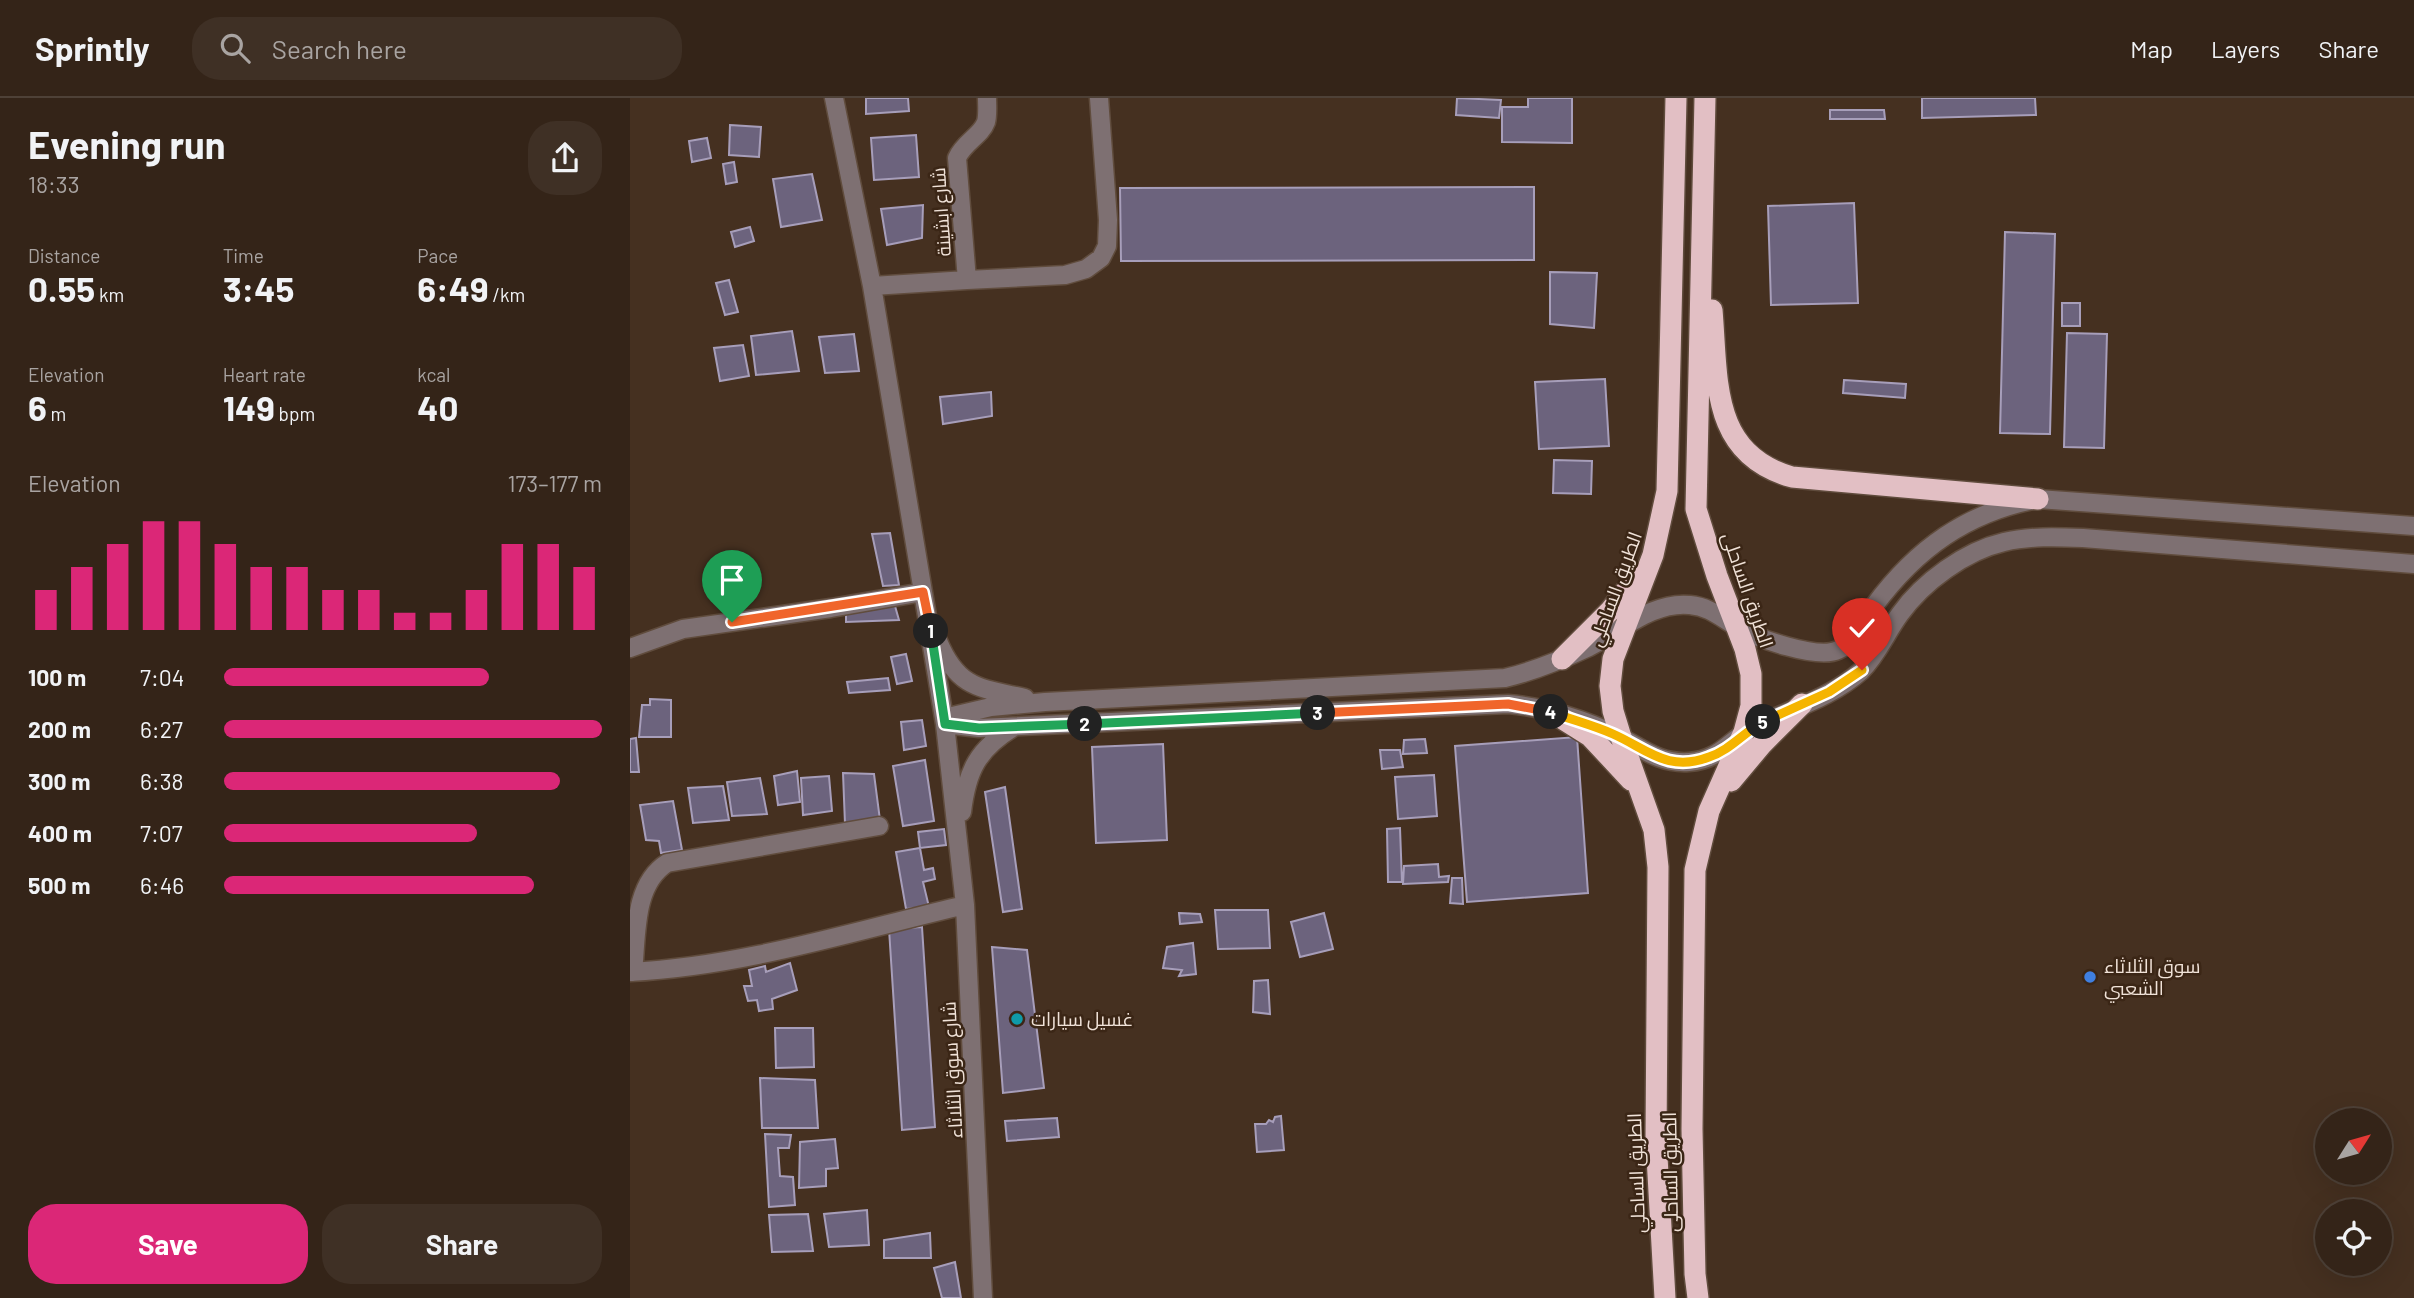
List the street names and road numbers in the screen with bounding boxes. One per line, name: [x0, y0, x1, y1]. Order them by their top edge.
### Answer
street label: شارع ابشينة: [926, 166, 958, 257]
street label: الطريق الساحلي: [1583, 528, 1650, 651]
street label: الطريق الساحلى: [1716, 529, 1779, 651]
street label: شارع سوق الثلاثاء: [936, 1001, 970, 1139]
street label: الطريق الساحلي: [1622, 1112, 1653, 1234]
street label: الطريق الساحلى: [1657, 1112, 1684, 1232]

